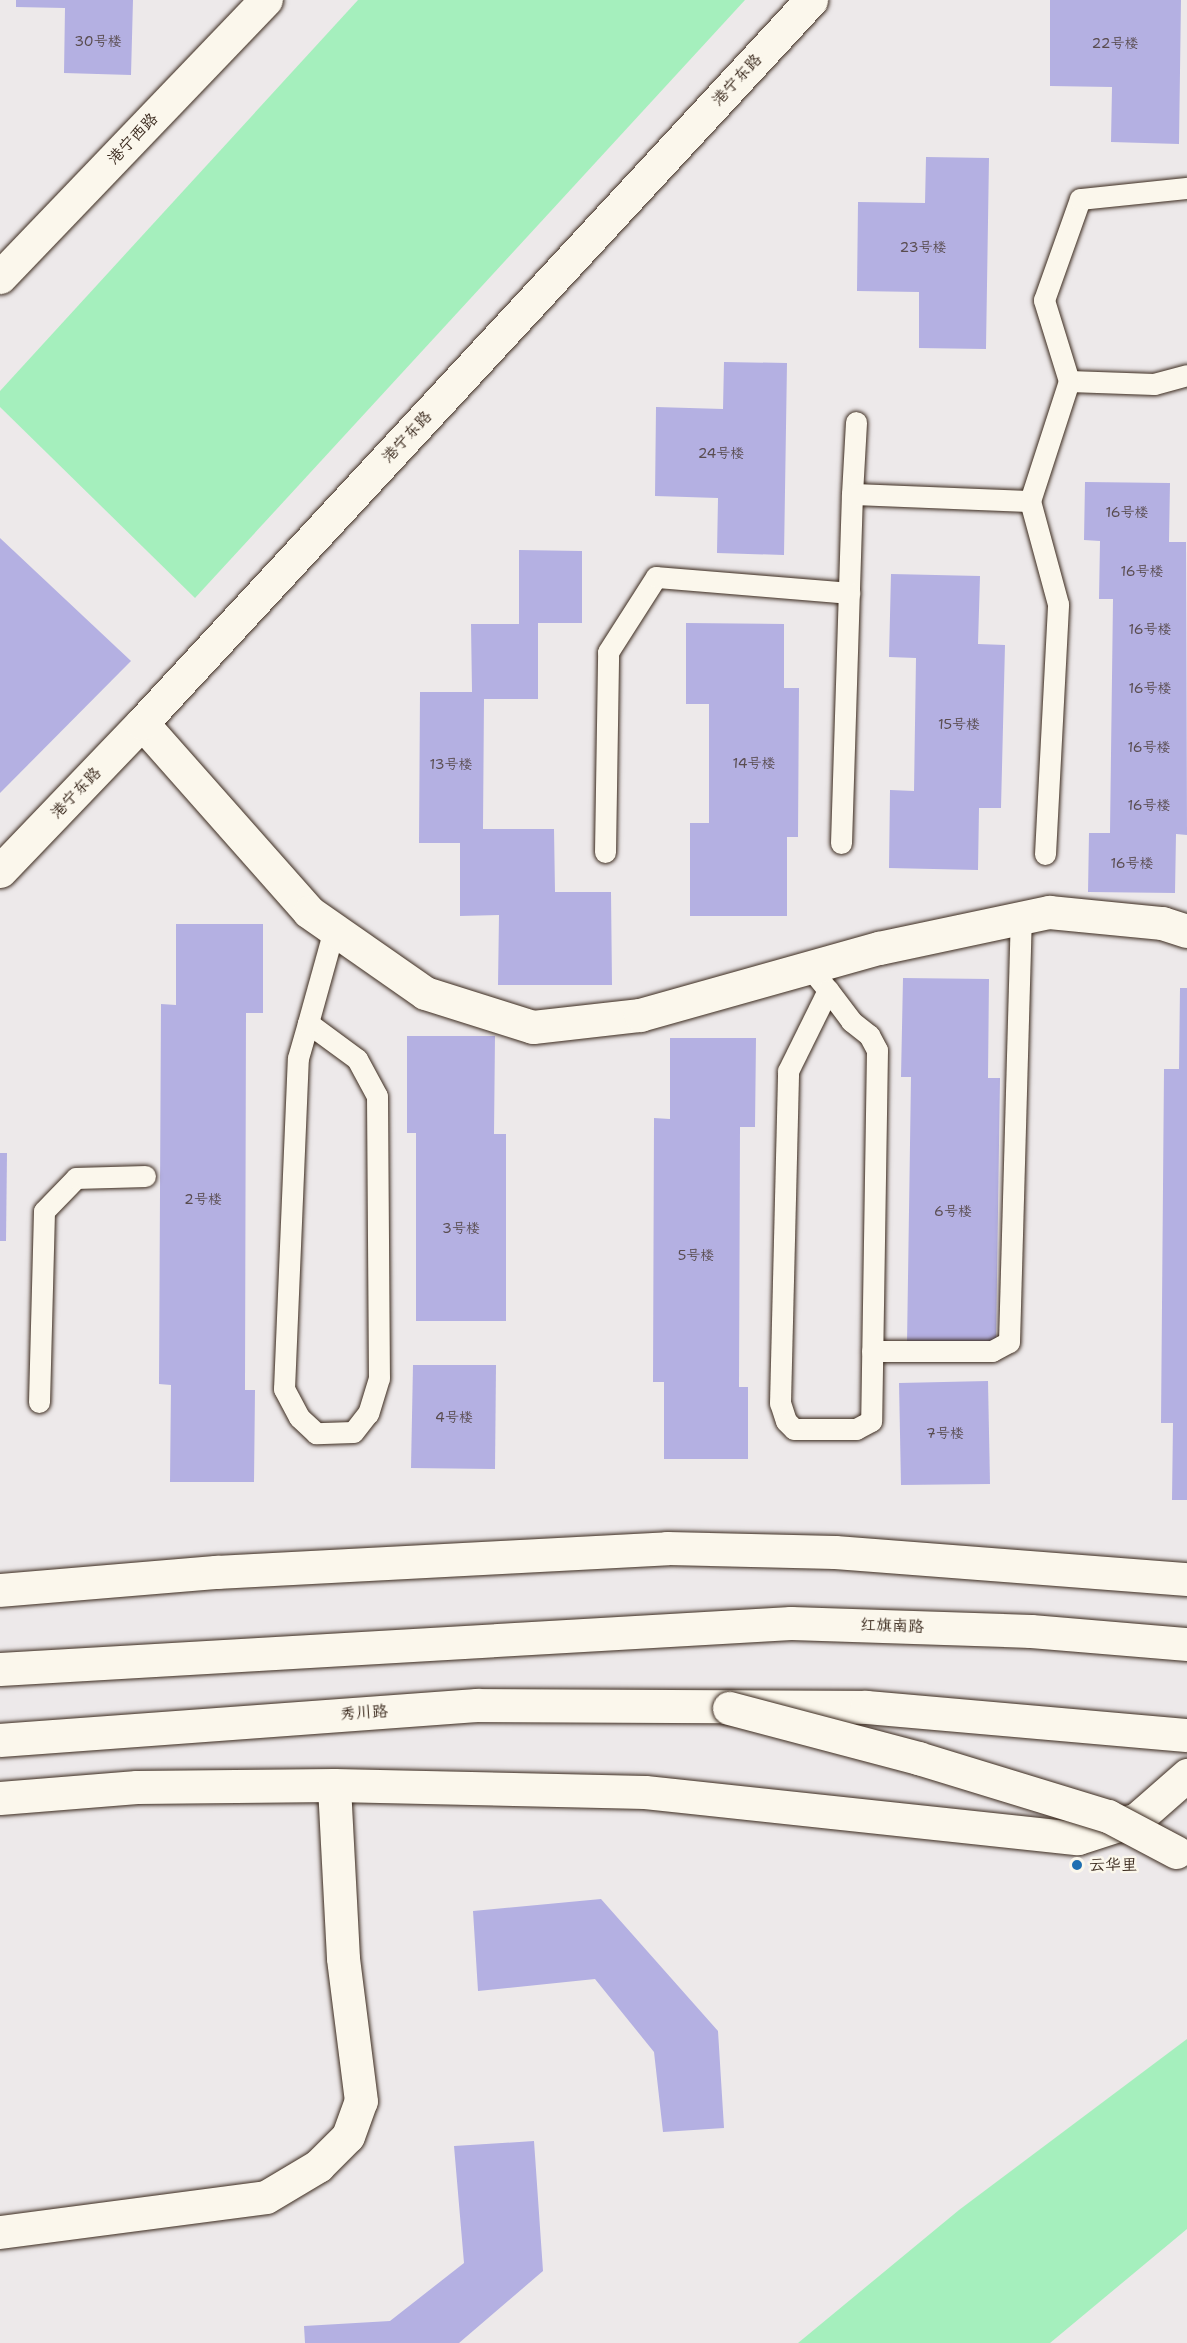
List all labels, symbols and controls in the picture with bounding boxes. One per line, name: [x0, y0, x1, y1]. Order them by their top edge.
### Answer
house number: 30号楼: [74, 33, 122, 49]
house number: 22号楼: [1092, 35, 1138, 51]
street label: 港宁东路: [708, 50, 766, 110]
street label: 港宁西路: [104, 109, 162, 169]
house number: 23号楼: [900, 239, 946, 255]
street label: 港宁东路: [378, 407, 436, 467]
house number: 24号楼: [698, 445, 744, 461]
house number: 16号楼: [1105, 504, 1149, 520]
house number: 16号楼: [1120, 563, 1164, 579]
house number: 16号楼: [1128, 621, 1172, 637]
house number: 16号楼: [1128, 680, 1172, 696]
house number: 15号楼: [938, 716, 980, 732]
house number: 16号楼: [1127, 739, 1171, 755]
house number: 14号楼: [732, 755, 776, 771]
house number: 13号楼: [430, 756, 472, 772]
street label: 港宁东路: [47, 763, 105, 823]
house number: 16号楼: [1127, 797, 1171, 813]
house number: 16号楼: [1110, 855, 1154, 871]
house number: 2号楼: [184, 1191, 222, 1207]
house number: 6号楼: [934, 1203, 972, 1219]
house number: 3号楼: [442, 1220, 480, 1236]
house number: 5号楼: [678, 1247, 714, 1263]
house number: 4号楼: [435, 1409, 473, 1425]
house number: 7号楼: [926, 1425, 964, 1441]
street label: 红旗南路: [860, 1615, 924, 1637]
street label: 秀川路: [339, 1702, 389, 1724]
place label: 云华里: [1089, 1855, 1137, 1875]
marker: 云华里: [1070, 1858, 1084, 1872]

